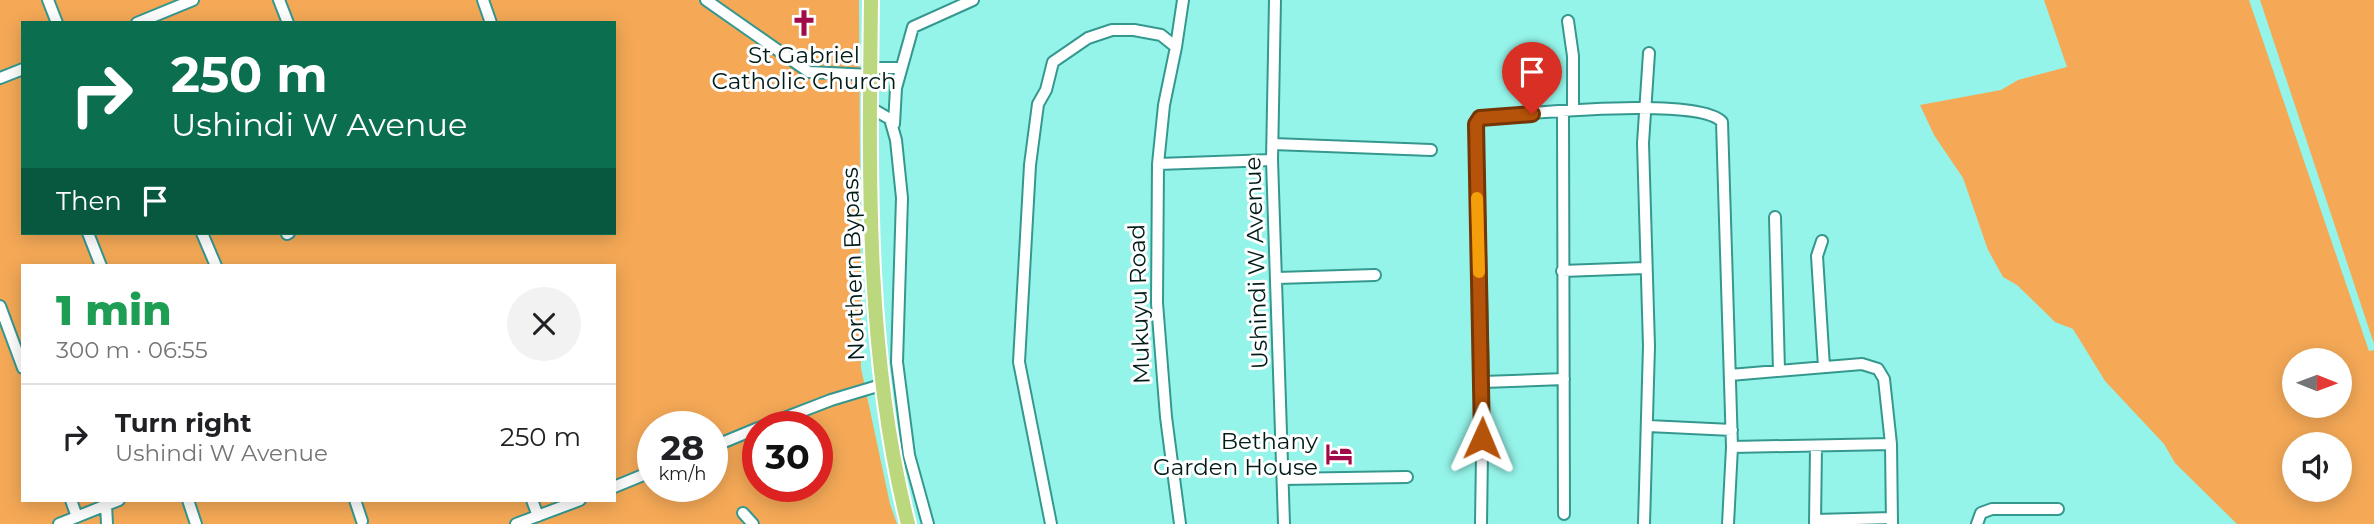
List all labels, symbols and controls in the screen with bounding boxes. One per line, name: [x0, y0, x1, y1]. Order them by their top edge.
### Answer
church icon: St Gabriel Catholic Church: [789, 8, 819, 38]
place label: St Gabriel Catholic Church: [712, 41, 896, 95]
pin: [1502, 42, 1562, 114]
text: 250 m: [171, 45, 328, 104]
icon: right: [56, 49, 147, 140]
icon: arrive: [1513, 53, 1551, 91]
text: Ushindi W Avenue: [171, 105, 467, 144]
street label: Ushindi W Avenue: [1238, 156, 1274, 370]
street label: Northern Bypass: [836, 167, 870, 361]
icon: arrive: [136, 182, 174, 220]
text: Then: [56, 185, 122, 217]
street label: Mukuyu Road: [1122, 223, 1156, 385]
text: 1 min: [56, 284, 172, 336]
button: close: [507, 287, 581, 361]
text: 300 m · 06:55: [56, 336, 208, 364]
north arrow: [2282, 348, 2352, 418]
map controls: [2282, 348, 2352, 502]
position arrow: [1445, 401, 1519, 475]
text: Turn right: [115, 407, 251, 439]
speed limit sign: 30: [742, 411, 833, 502]
icon: right: [56, 418, 94, 456]
text: 250 m: [500, 421, 581, 453]
text: 28: [661, 426, 704, 469]
place label: Bethany Garden House: [1153, 427, 1319, 481]
button: sound: [2282, 432, 2352, 502]
text: Ushindi W Avenue: [115, 439, 328, 467]
hotel icon: Bethany Garden House: [1324, 439, 1354, 469]
text: km/h: [658, 463, 707, 485]

